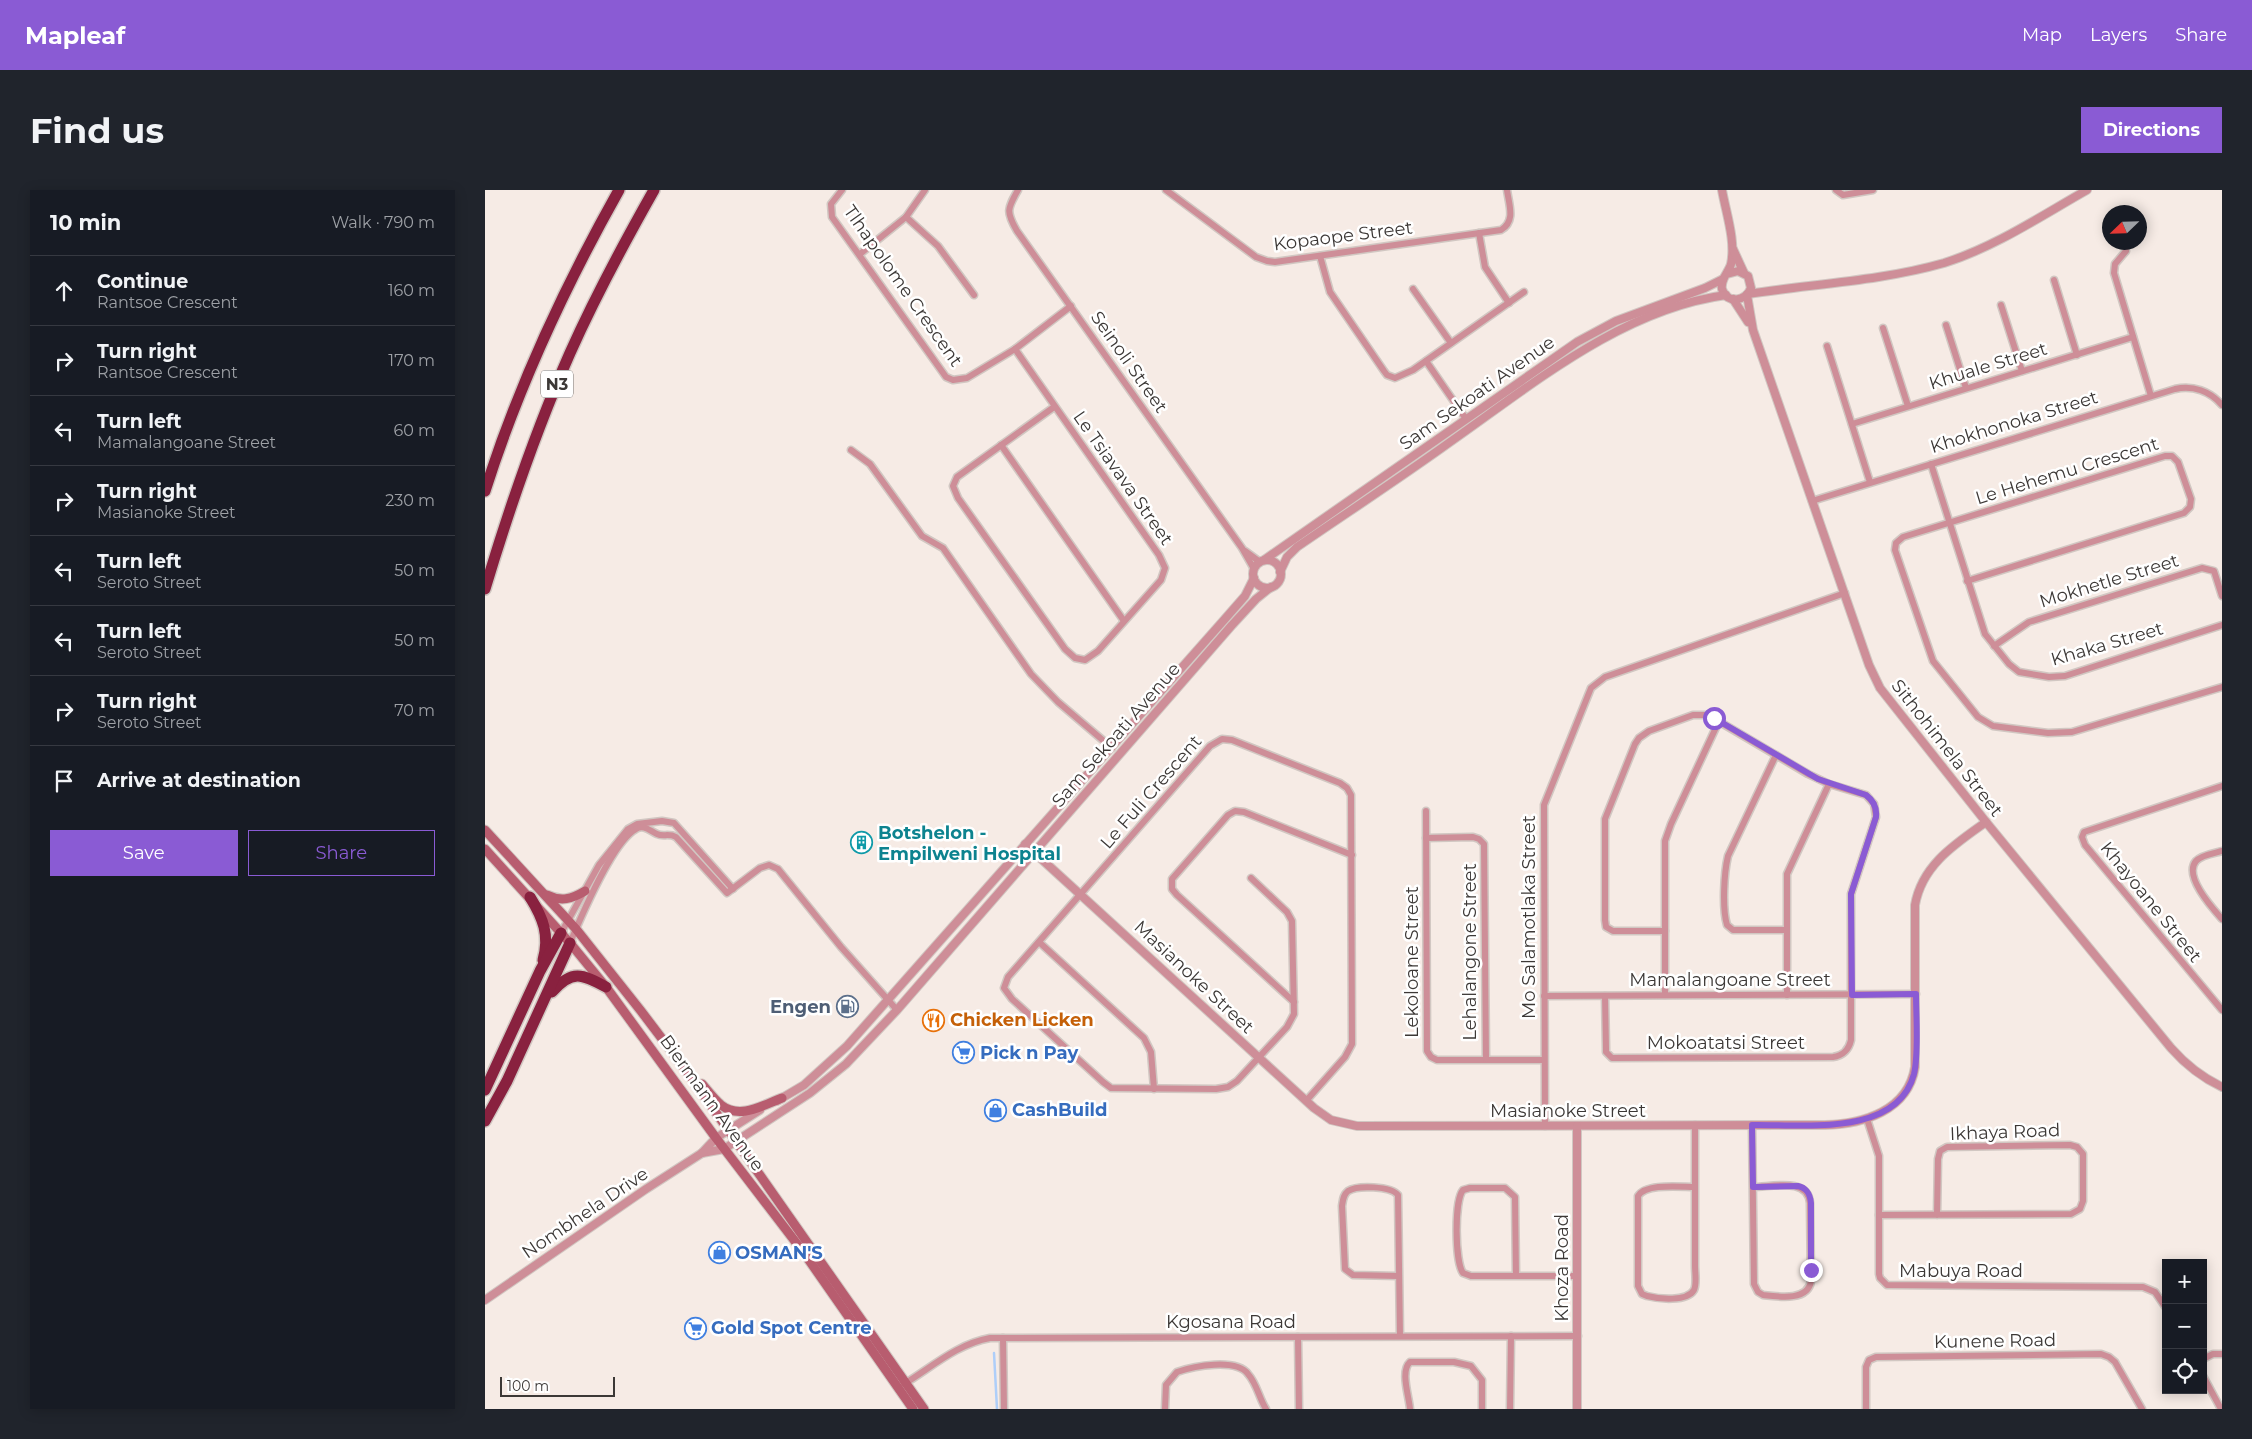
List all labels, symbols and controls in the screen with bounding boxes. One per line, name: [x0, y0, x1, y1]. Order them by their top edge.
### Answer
text: Mapleaf: [25, 21, 125, 50]
text: Map: [2022, 24, 2062, 46]
text: Layers: [2090, 24, 2147, 46]
text: Share: [2175, 24, 2227, 46]
button: Directions: [2081, 107, 2222, 153]
text: Find us: [30, 109, 164, 152]
street label: Tlhapolome Crescent: [839, 201, 967, 371]
north arrow: [2102, 205, 2147, 250]
text: 10 min: [50, 210, 121, 235]
text: Walk · 790 m: [331, 213, 435, 232]
street label: Kopaope Street: [1272, 217, 1414, 255]
text: Continue: [97, 270, 188, 293]
icon: ahead: [50, 277, 78, 305]
text: 160 m: [388, 281, 435, 300]
text: Rantsoe Crescent: [97, 293, 238, 312]
street label: Seinoli Street: [1086, 307, 1172, 417]
street label: Sam Sekoati Avenue: [1395, 331, 1559, 455]
street label: Khuale Street: [1926, 338, 2050, 394]
text: Turn right: [97, 340, 197, 363]
icon: right: [50, 347, 78, 375]
text: 170 m: [388, 351, 435, 370]
text: Rantsoe Crescent: [97, 363, 238, 382]
road number: N3: [541, 370, 573, 398]
street label: Khokhonoka Street: [1927, 386, 2101, 458]
street label: Le Tsiavava Street: [1068, 407, 1178, 549]
text: Turn left: [97, 410, 182, 433]
icon: left: [50, 417, 78, 445]
text: 60 m: [393, 421, 435, 440]
text: Mamalangoane Street: [97, 433, 276, 452]
street label: Le Hehemu Crescent: [1973, 433, 2161, 509]
text: Turn right: [97, 480, 197, 503]
icon: right: [50, 487, 78, 515]
text: 230 m: [385, 491, 435, 510]
text: Masianoke Street: [97, 503, 236, 522]
street label: Mokhetle Street: [2037, 549, 2181, 613]
text: Turn left: [97, 550, 182, 573]
icon: left: [50, 557, 78, 585]
text: 50 m: [394, 561, 435, 580]
text: Seroto Street: [97, 573, 202, 592]
street label: Khaka Street: [2048, 617, 2166, 671]
text: Turn left: [97, 620, 182, 643]
icon: left: [50, 627, 78, 655]
text: 50 m: [394, 631, 435, 650]
text: Seroto Street: [97, 643, 202, 662]
street label: Sam Sekoati Avenue: [1047, 658, 1185, 812]
street label: Sithohimela Street: [1887, 675, 2007, 821]
text: Turn right: [97, 690, 197, 713]
icon: right: [50, 697, 78, 725]
text: 70 m: [394, 701, 435, 720]
route start: [1703, 707, 1726, 730]
text: Seroto Street: [97, 713, 202, 732]
street label: Le Fuli Crescent: [1096, 731, 1206, 853]
icon: arrive: [50, 767, 78, 795]
text: Arrive at destination: [97, 769, 301, 792]
street label: Mo Salamotlaka Street: [1518, 815, 1540, 1019]
place label: Botshelon - Empilweni Hospital: [878, 822, 1061, 865]
button: Save: [50, 830, 238, 876]
button: Share: [248, 830, 435, 876]
building icon: Botshelon - Empilweni Hospital: [850, 831, 874, 855]
street label: Khayoane Street: [2096, 837, 2206, 967]
street label: Lehalangone Street: [1459, 863, 1481, 1041]
street label: Lekoloane Street: [1401, 886, 1423, 1038]
street label: Masianoke Street: [1129, 916, 1259, 1038]
street label: Mamalangoane Street: [1629, 969, 1831, 991]
fuel station icon: Engen: [835, 995, 859, 1019]
place label: Engen: [770, 996, 831, 1018]
restaurant icon: Chicken Licken: [922, 1008, 946, 1032]
place label: Chicken Licken: [950, 1009, 1094, 1031]
street label: Biermann Avenue: [655, 1031, 769, 1176]
street label: Mokoatatsi Street: [1647, 1032, 1805, 1054]
supermarket icon: Pick n Pay: [952, 1041, 976, 1065]
place label: Pick n Pay: [980, 1042, 1078, 1064]
shop icon: CashBuild: [984, 1098, 1008, 1122]
place label: CashBuild: [1012, 1099, 1108, 1121]
street label: Masianoke Street: [1490, 1100, 1646, 1122]
street label: Ikhaya Road: [1949, 1119, 2061, 1145]
street label: Nombhela Drive: [518, 1163, 652, 1263]
street label: Khoza Road: [1551, 1214, 1573, 1322]
shop icon: OSMAN'S: [707, 1241, 731, 1265]
place label: OSMAN'S: [735, 1242, 823, 1264]
route end: [1800, 1259, 1823, 1282]
map controls: [2162, 1259, 2207, 1394]
button: +: [2162, 1259, 2207, 1304]
street label: Mabuya Road: [1899, 1260, 2023, 1282]
button: −: [2162, 1304, 2207, 1349]
street label: Kgosana Road: [1166, 1311, 1296, 1333]
supermarket icon: Gold Spot Centre: [683, 1316, 707, 1340]
place label: Gold Spot Centre: [711, 1317, 872, 1339]
street label: Kunene Road: [1934, 1329, 2056, 1353]
button: locate: [2162, 1349, 2207, 1394]
scale bar: [500, 1374, 615, 1397]
text: 100 m: [507, 1377, 549, 1395]

